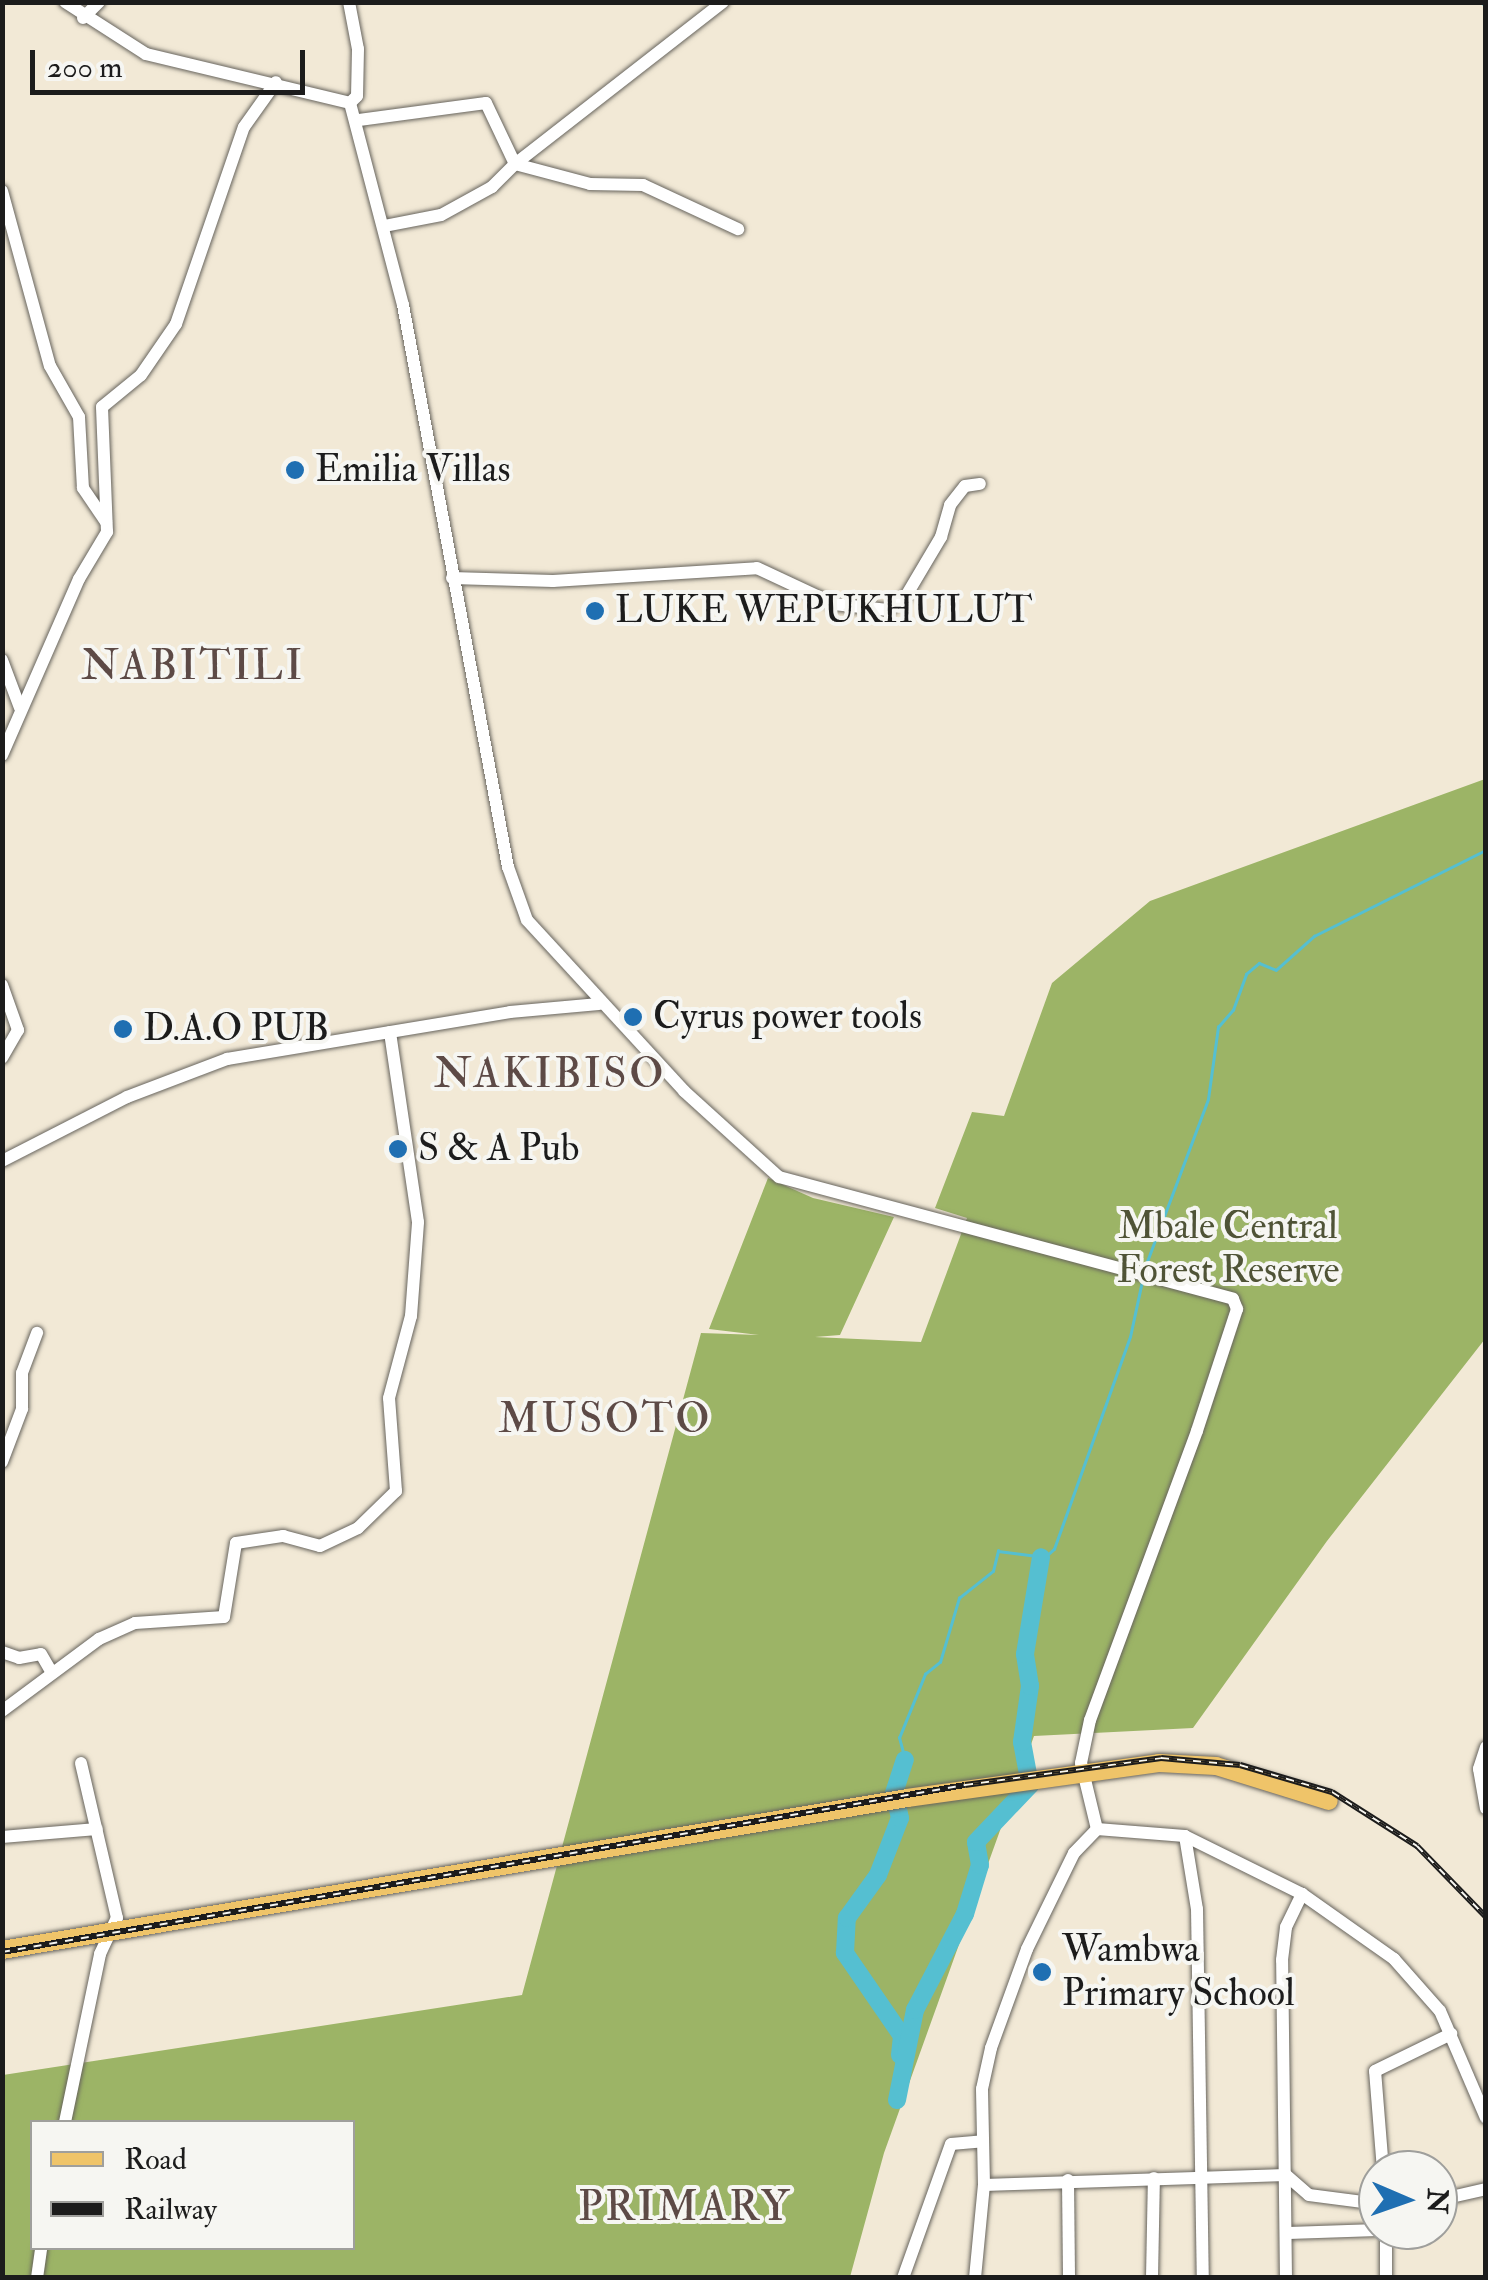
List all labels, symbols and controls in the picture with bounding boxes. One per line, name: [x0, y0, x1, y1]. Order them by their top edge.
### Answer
scale bar: [35, 30, 310, 92]
text: 200 m: [47, 49, 123, 86]
place label: Emilia Villas: [315, 447, 510, 493]
marker: Emilia Villas: [284, 459, 306, 481]
place label: LUKE WEPUKHULUT: [615, 588, 1033, 634]
marker: LUKE WEPUKHULUT: [584, 600, 606, 622]
district label: NABITILI: [81, 641, 305, 691]
place label: Cyrus power tools: [653, 994, 922, 1040]
place label: D.A.O PUB: [143, 1006, 329, 1052]
marker: Cyrus power tools: [622, 1006, 644, 1028]
marker: D.A.O PUB: [112, 1018, 134, 1040]
district label: NAKIBISO: [434, 1049, 666, 1099]
place label: S & A Pub: [418, 1126, 579, 1172]
marker: S & A Pub: [387, 1138, 409, 1160]
park label: Mbale Central Forest Reserve: [1117, 1204, 1339, 1294]
district label: MUSOTO: [498, 1394, 712, 1444]
place label: Wambwa Primary School: [1062, 1927, 1295, 2016]
marker: Wambwa Primary School: [1031, 1961, 1053, 1983]
legend: [30, 2120, 355, 2250]
text: Road: [124, 2141, 187, 2178]
north arrow: [1358, 2150, 1458, 2250]
district label: PRIMARY: [578, 2182, 792, 2232]
text: N: [1419, 2188, 1454, 2214]
text: Railway: [124, 2191, 217, 2228]

